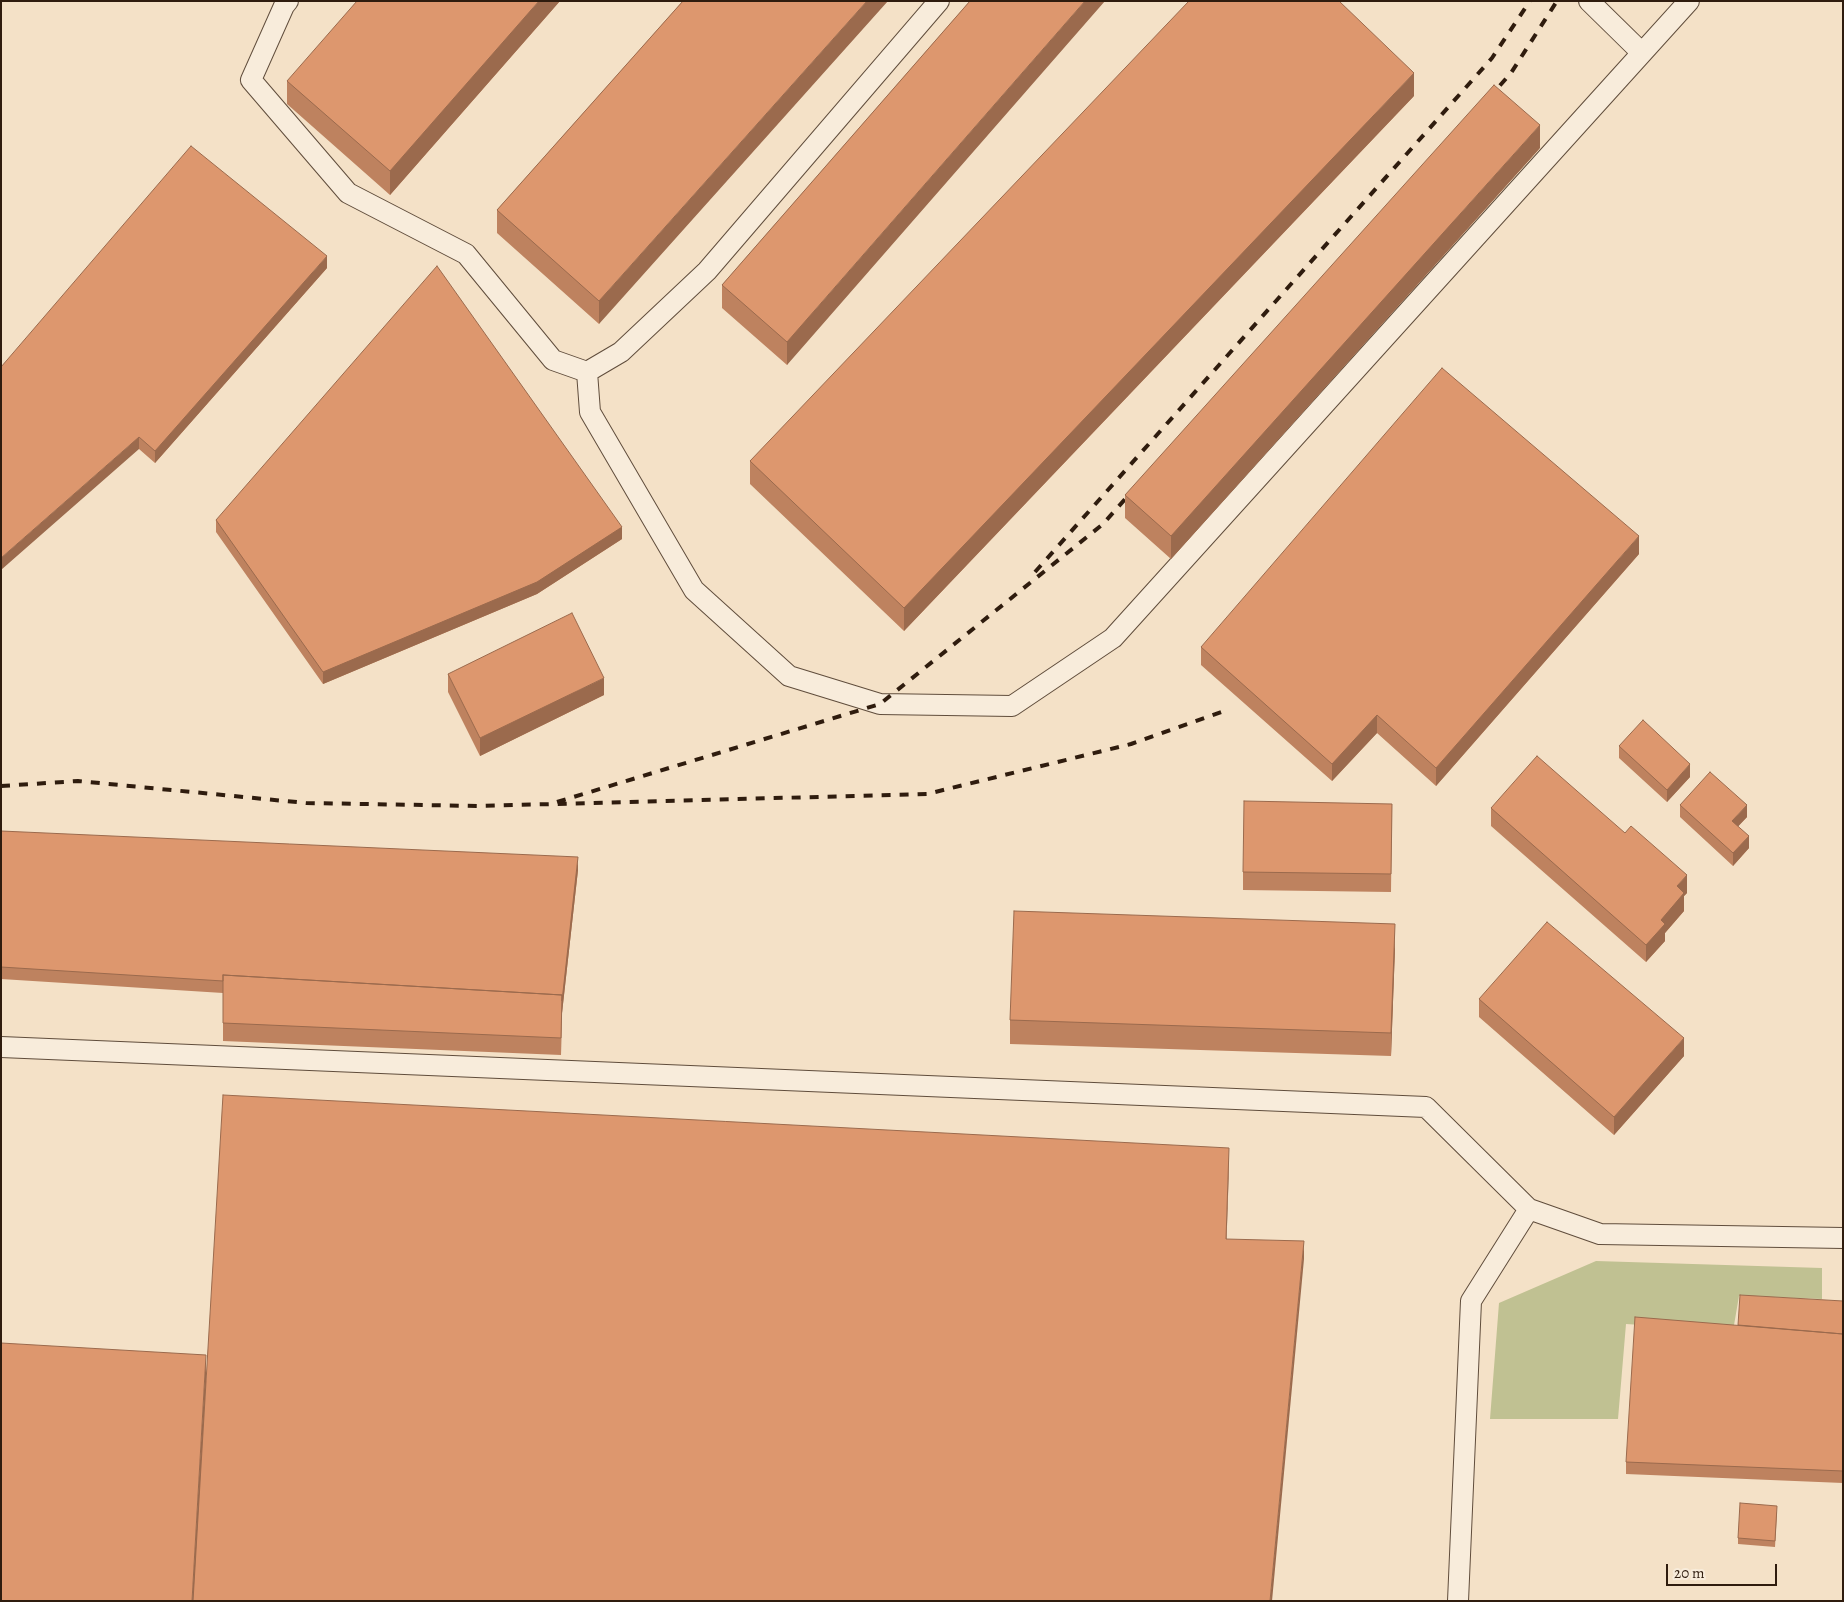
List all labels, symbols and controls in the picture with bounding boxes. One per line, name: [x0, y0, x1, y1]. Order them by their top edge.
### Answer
scale bar: [1669, 1554, 1780, 1586]
text: 20 m: [1674, 1563, 1705, 1583]

